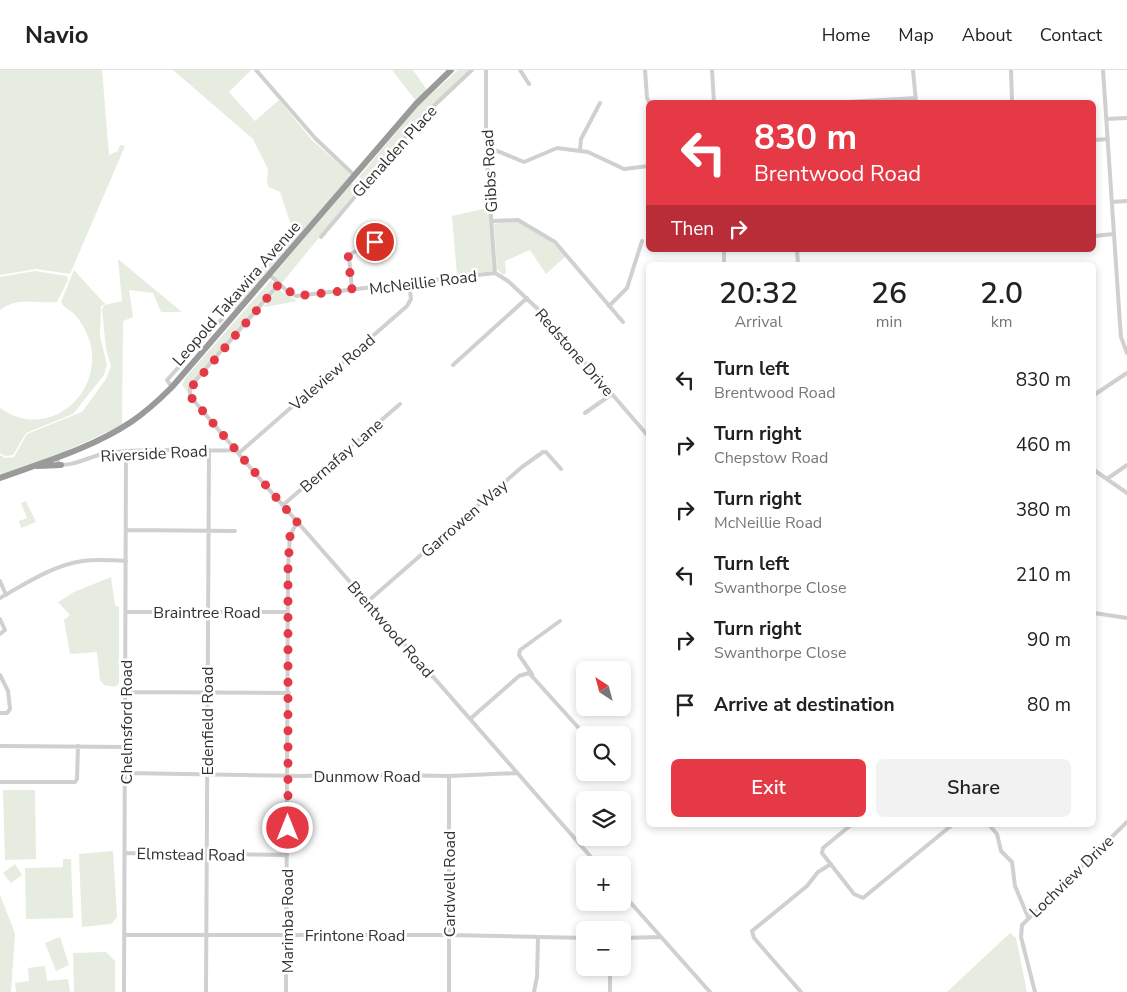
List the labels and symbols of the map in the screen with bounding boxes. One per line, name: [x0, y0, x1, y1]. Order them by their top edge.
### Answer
street label: Glenalden Place: [347, 101, 442, 203]
street label: Gibbs Road: [477, 129, 503, 213]
street label: Leopold Takawira Avenue: [168, 216, 306, 371]
pin: [354, 221, 396, 263]
street label: McNeillie Road: [368, 265, 478, 301]
street label: Redstone Drive: [530, 304, 619, 401]
street label: Valeview Road: [284, 329, 380, 417]
street label: Bernafay Lane: [295, 414, 388, 498]
street label: Riverside Road: [100, 440, 208, 468]
street label: Garrowen Way: [416, 474, 513, 563]
street label: Brentwood Road: [342, 577, 438, 683]
street label: Braintree Road: [153, 602, 261, 624]
street label: Chelmsford Road: [116, 660, 138, 784]
north arrow: [576, 661, 631, 716]
street label: Edenfield Road: [197, 667, 219, 775]
street label: Dunmow Road: [313, 766, 421, 788]
position arrow: [261, 801, 313, 853]
street label: Cardwell Road: [439, 831, 461, 937]
street label: Lochview Drive: [1025, 831, 1119, 923]
street label: Elmstead Road: [137, 843, 245, 867]
street label: Marimba Road: [277, 869, 299, 973]
street label: Frintone Road: [305, 925, 405, 947]

